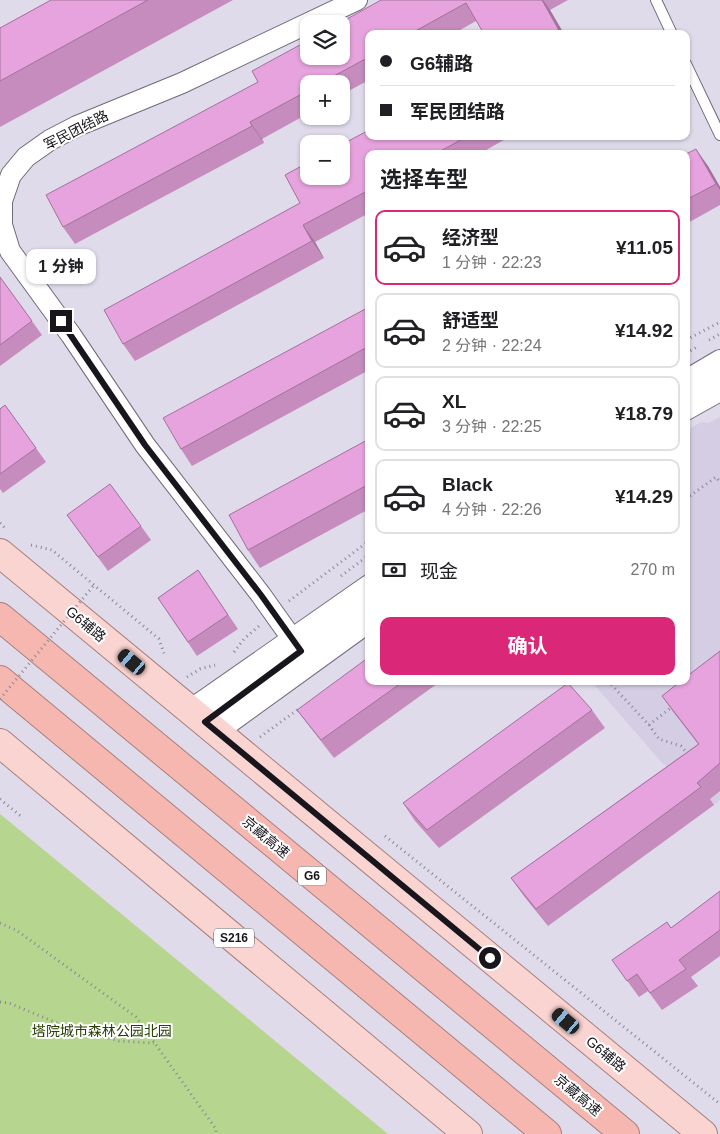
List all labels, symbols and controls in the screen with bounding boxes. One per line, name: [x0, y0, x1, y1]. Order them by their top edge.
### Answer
map controls: [300, 15, 350, 185]
button: layers: [300, 15, 350, 65]
text: G6辅路: [410, 53, 473, 74]
button: +: [300, 75, 350, 125]
text: 军民团结路: [410, 101, 505, 122]
street label: 军民团结路: [41, 107, 111, 153]
button: −: [300, 135, 350, 185]
text: 选择车型: [380, 167, 468, 192]
icon: car: [382, 225, 427, 270]
text: 经济型: [442, 227, 499, 248]
text: ¥11.05: [616, 237, 673, 258]
callout: 1 分钟: [26, 248, 96, 284]
text: 1 分钟 · 22:23: [442, 254, 542, 271]
text: 1 分钟: [38, 258, 84, 275]
icon: car: [382, 308, 427, 353]
route end: [50, 310, 72, 332]
text: 舒适型: [442, 310, 499, 331]
text: ¥14.92: [615, 320, 673, 341]
text: 2 分钟 · 22:24: [442, 337, 542, 354]
icon: car: [382, 391, 427, 436]
text: XL: [442, 391, 466, 412]
text: ¥18.79: [615, 403, 673, 424]
text: 3 分钟 · 22:25: [442, 418, 542, 435]
icon: car: [382, 474, 427, 519]
text: Black: [442, 474, 493, 495]
text: ¥14.29: [615, 486, 673, 507]
text: 4 分钟 · 22:26: [442, 501, 542, 518]
icon: cash: [380, 556, 408, 584]
text: 现金: [420, 561, 458, 582]
text: 270 m: [631, 561, 675, 578]
street label: G6辅路: [63, 603, 109, 645]
button: 确认: [380, 617, 675, 675]
car: [115, 647, 148, 677]
street label: 京藏高速: [239, 813, 293, 861]
road number: G6: [298, 866, 326, 886]
road number: S216: [214, 928, 254, 948]
route start: [479, 947, 501, 969]
car: [549, 1006, 582, 1036]
park label: 塔院城市森林公园北园: [32, 1023, 172, 1039]
street label: G6辅路: [583, 1033, 629, 1075]
street label: 京藏高速: [551, 1071, 605, 1119]

